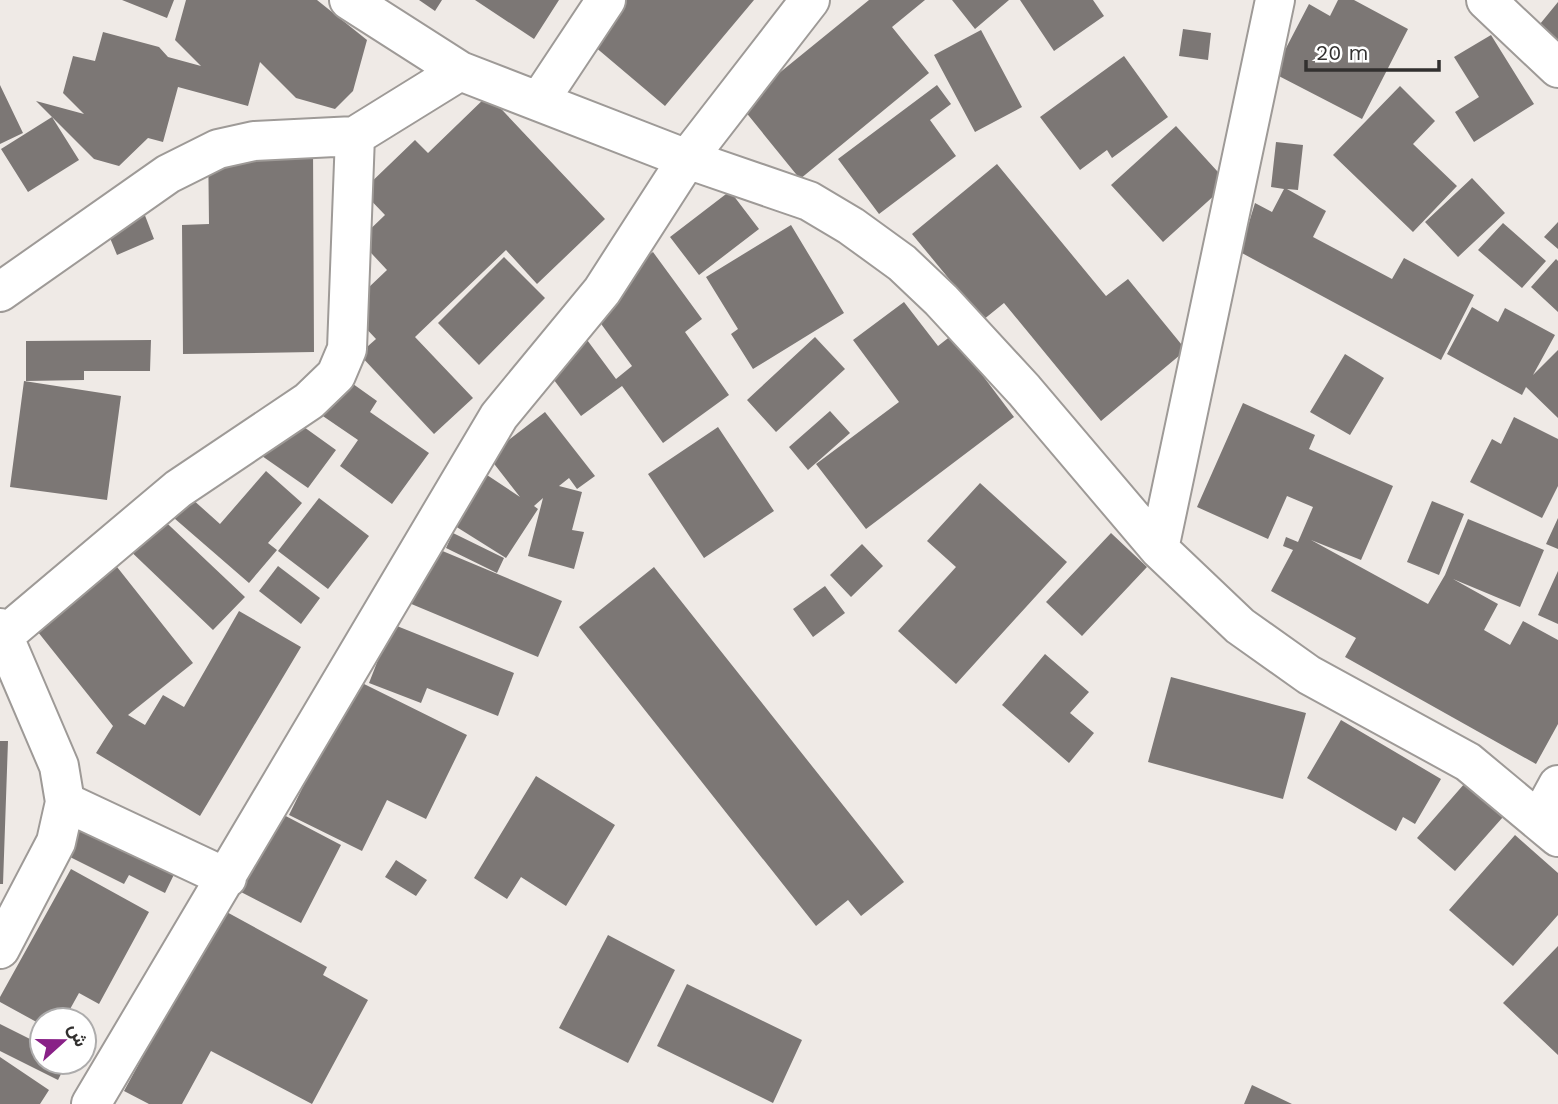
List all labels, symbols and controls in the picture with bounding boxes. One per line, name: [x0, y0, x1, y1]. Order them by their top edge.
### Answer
scale bar: [1306, 28, 1439, 72]
text: 20 m: [1316, 40, 1368, 65]
north arrow: [28, 1006, 98, 1076]
text: ش: [64, 1020, 93, 1050]

